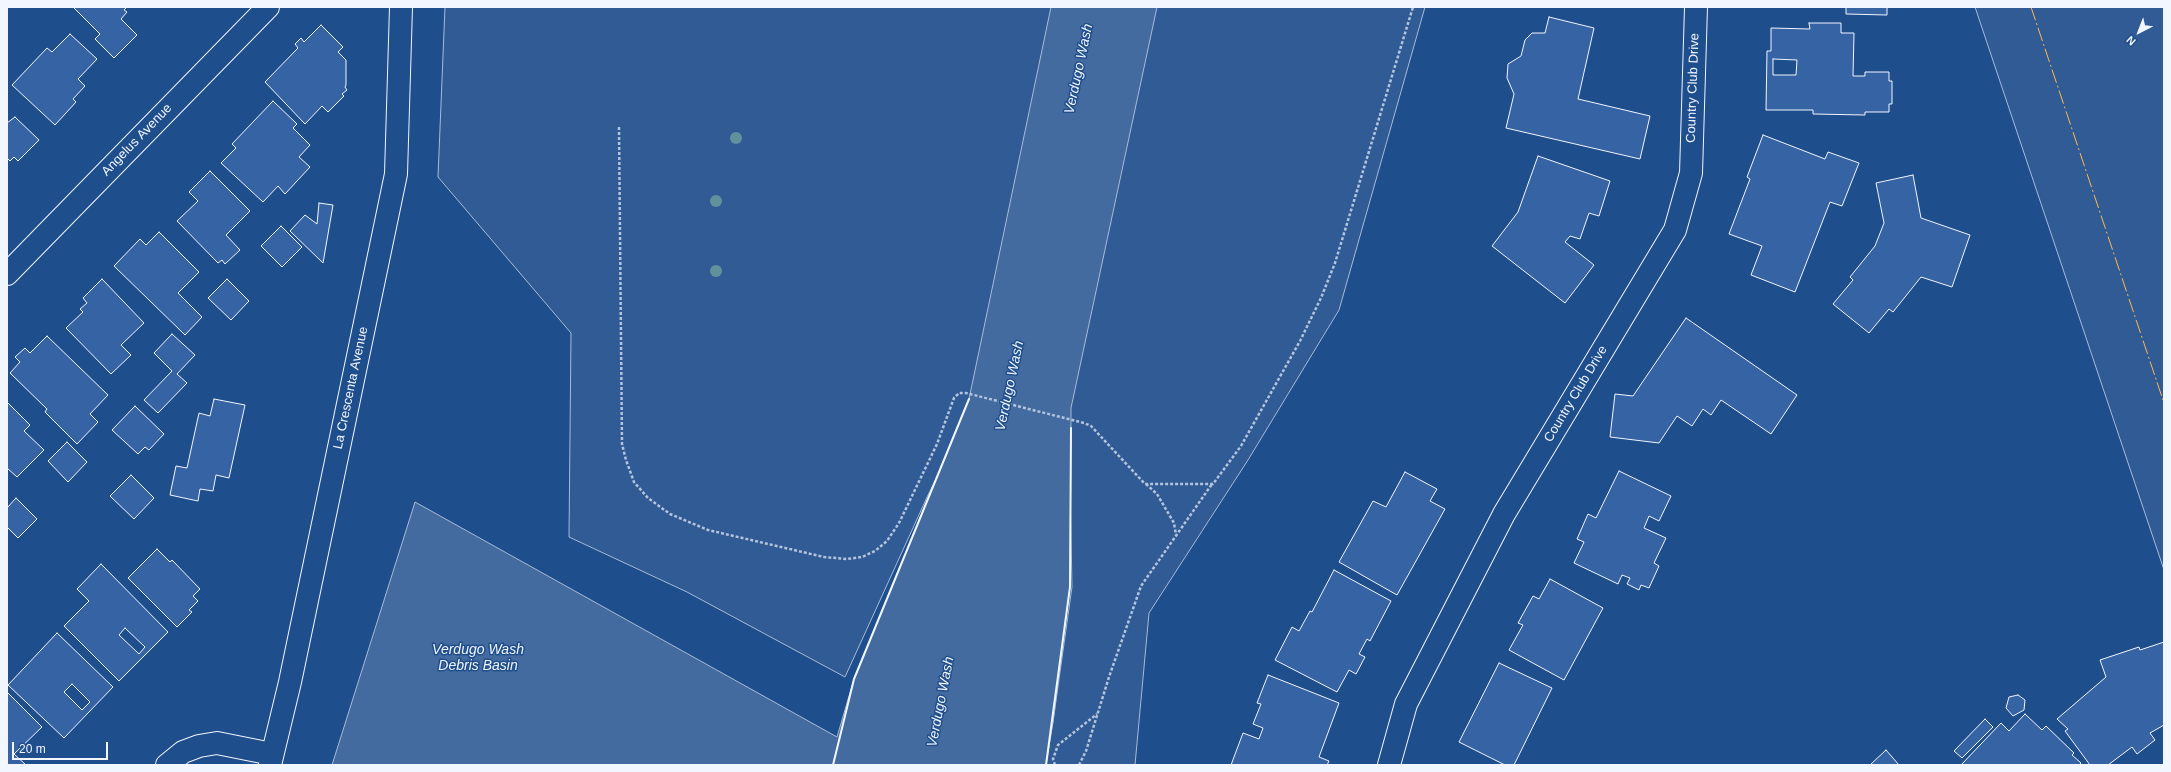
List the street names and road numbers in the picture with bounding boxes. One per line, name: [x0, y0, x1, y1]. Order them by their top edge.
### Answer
street label: Country Club Drive: [1683, 33, 1703, 143]
street label: Angelus Avenue: [99, 101, 175, 179]
street label: La Crescenta Avenue: [330, 325, 372, 451]
street label: Country Club Drive: [1541, 343, 1611, 445]

